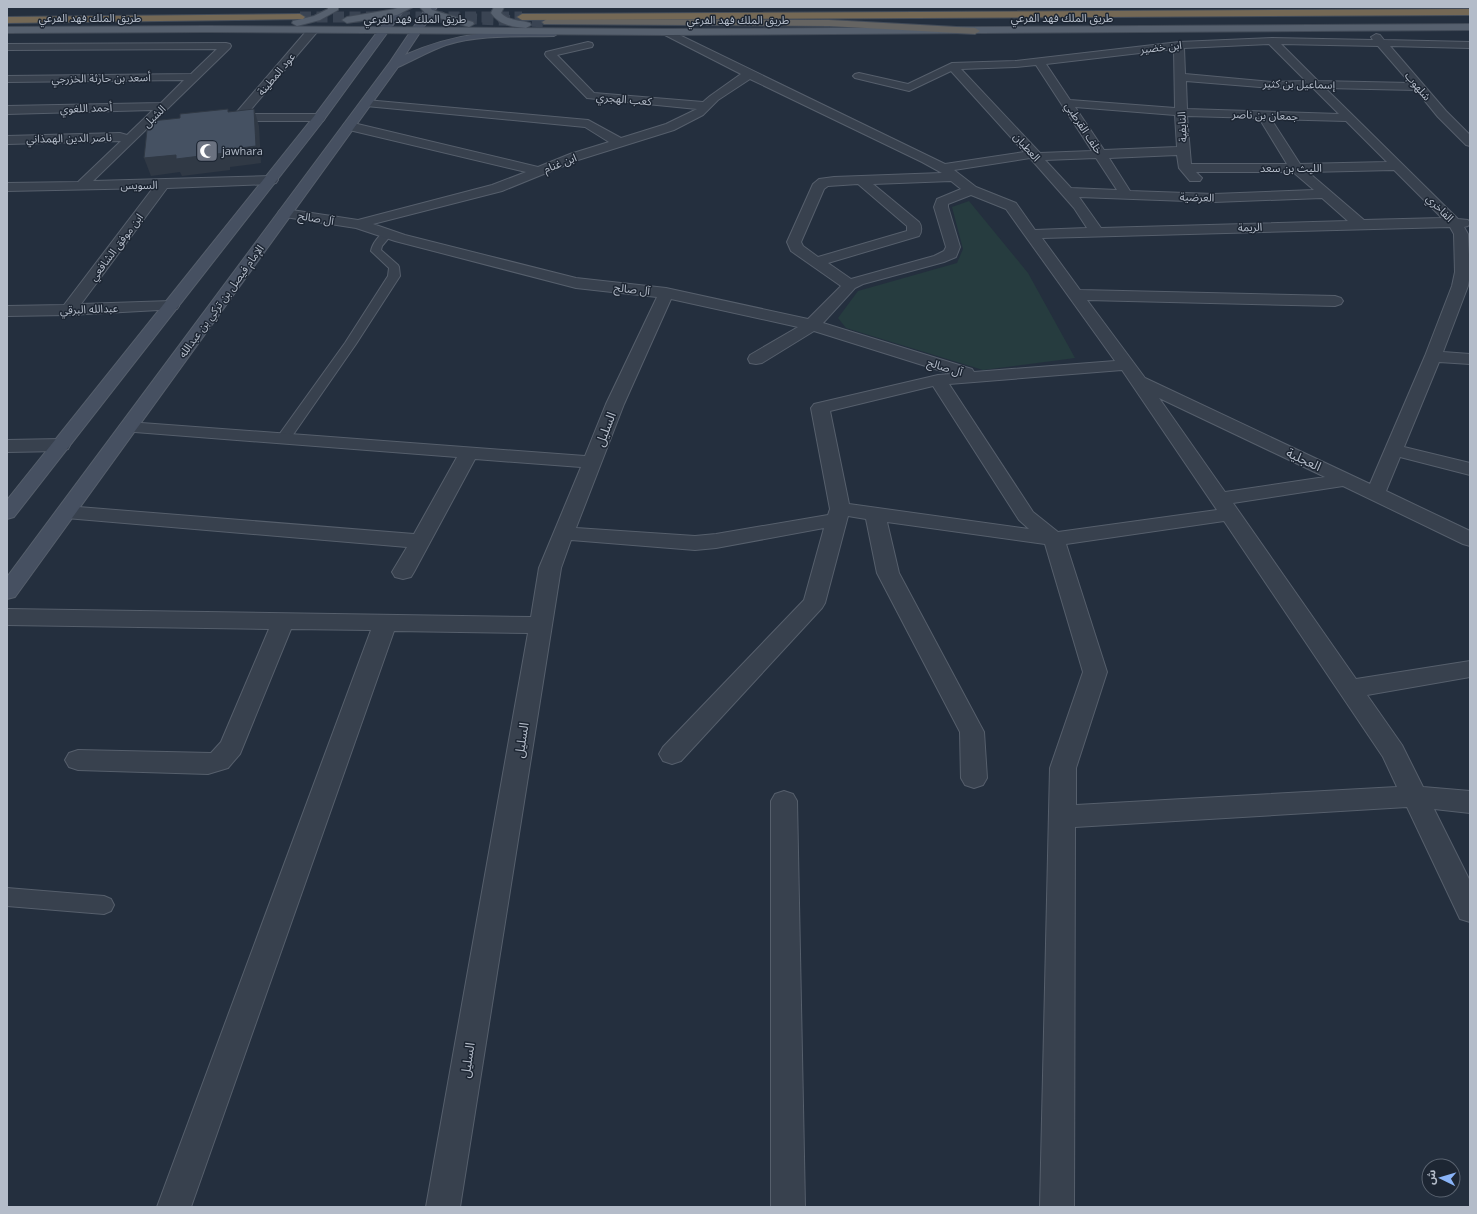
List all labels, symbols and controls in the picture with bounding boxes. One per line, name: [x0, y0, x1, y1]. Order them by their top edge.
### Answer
street label: طريق الملك فهد الفرعي: [39, 10, 141, 28]
street label: طريق الملك فهد الفرعي: [1011, 10, 1113, 28]
street label: طريق الملك فهد الفرعي: [364, 11, 466, 29]
street label: طريق الملك فهد الفرعي: [687, 12, 789, 30]
street label: ابن خضير: [1138, 37, 1183, 56]
street label: عود المطينة: [253, 49, 298, 98]
street label: شلهوب: [1402, 68, 1435, 104]
street label: أسعد بن حارثة الخزرجي: [51, 69, 151, 88]
street label: إسماعيل بن كثير: [1262, 75, 1336, 93]
street label: كعب الهجري: [595, 89, 653, 111]
street label: أحمد اللغوي: [60, 99, 113, 118]
street label: خلف القرطبي: [1060, 99, 1107, 158]
street label: الشبل: [139, 101, 168, 130]
street label: جمعان بن ناصر: [1231, 106, 1299, 123]
street label: النايفية: [1173, 111, 1190, 143]
street label: ناصر الدين الهمذاني: [26, 129, 112, 148]
street label: العطيان: [1010, 129, 1044, 164]
mosque icon: jawhara: [194, 138, 220, 164]
place label: jawhara: [221, 143, 263, 158]
street label: ابن غنام: [541, 149, 579, 177]
street label: الليث بن سعد: [1260, 160, 1322, 175]
street label: السويس: [120, 177, 158, 192]
street label: العرضية: [1179, 188, 1215, 205]
street label: الفاخري: [1421, 191, 1457, 227]
street label: آل صالح: [297, 207, 336, 229]
street label: ابن موفق الشافعي: [85, 210, 148, 285]
street label: الريمة: [1237, 219, 1262, 234]
street label: الإمام فيصل بن تركي بن عبدالله: [174, 241, 269, 362]
street label: آل صالح: [613, 279, 652, 299]
street label: عبدالله البرقي: [60, 300, 119, 320]
street label: آل صالح: [925, 354, 965, 380]
street label: السليل: [590, 409, 620, 449]
street label: العجلية: [1284, 443, 1324, 475]
street label: السليل: [509, 721, 533, 759]
street label: السليل: [455, 1041, 479, 1079]
north arrow: [1421, 1158, 1461, 1198]
text: ش: [1422, 1169, 1439, 1185]

